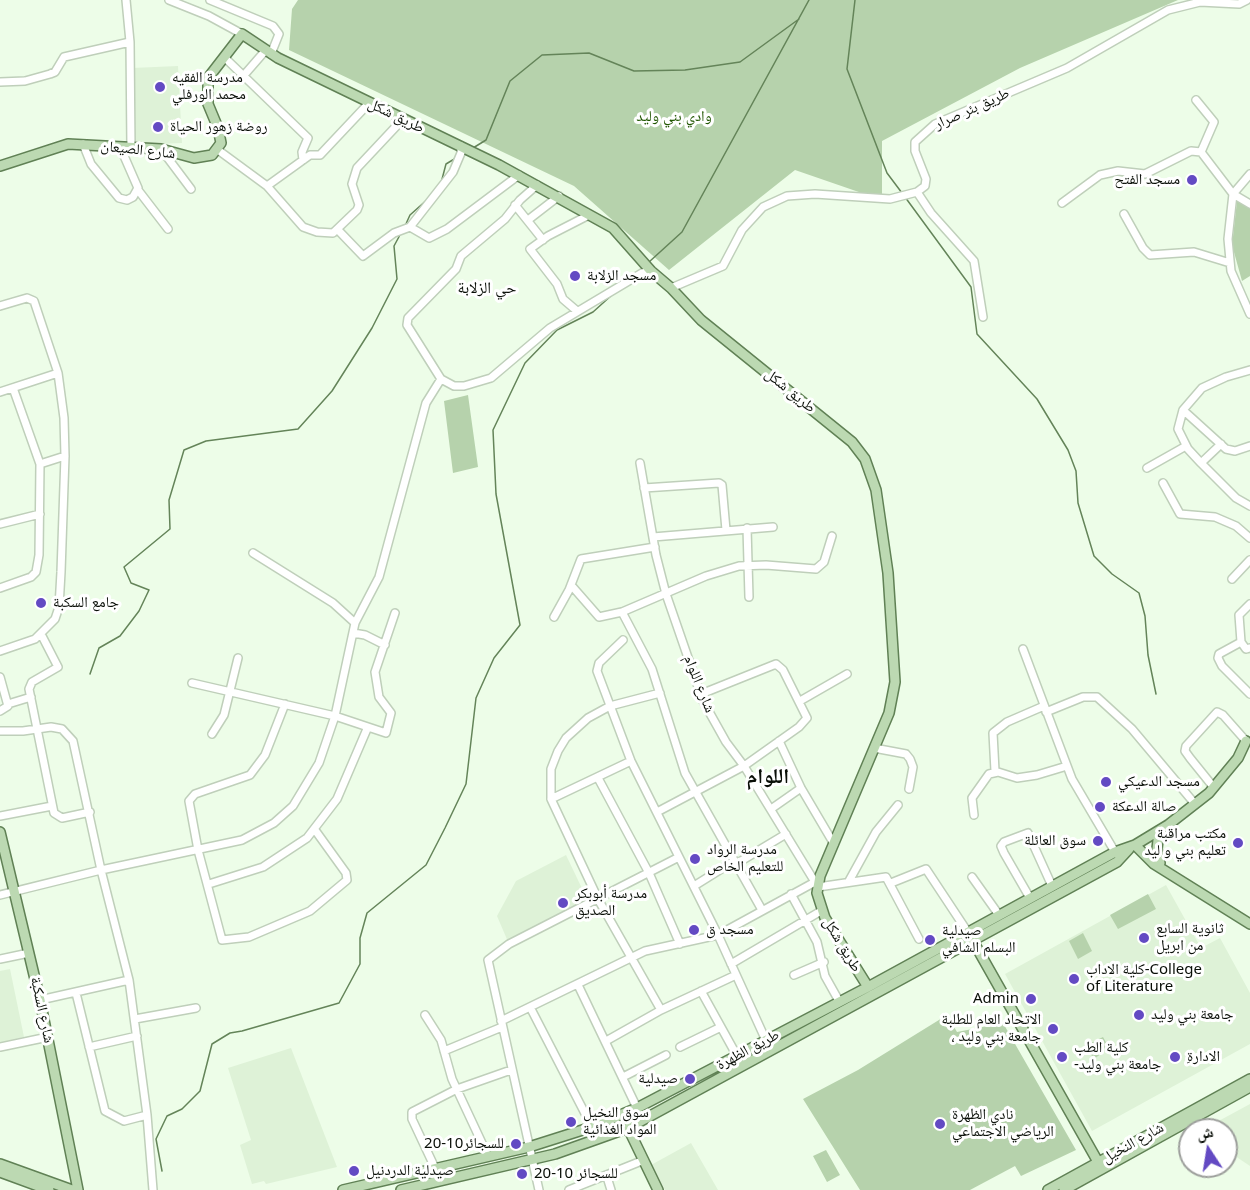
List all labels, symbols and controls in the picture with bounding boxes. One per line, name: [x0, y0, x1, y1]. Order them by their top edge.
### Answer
place label: مدرسة الفقيه محمد الورفلي: [172, 69, 246, 104]
marker: مدرسة الفقيه محمد الورفلي: [153, 80, 167, 94]
street label: طريق بئر صرار: [932, 84, 1012, 134]
street label: طريق شكل: [365, 95, 427, 137]
park label: وادي بني وليد: [636, 108, 712, 126]
place label: روضة زهور الحياة: [170, 118, 267, 136]
marker: روضة زهور الحياة: [151, 120, 165, 134]
street label: شارع الصيعان: [100, 137, 176, 163]
place label: مسجد الفتح: [1114, 171, 1180, 189]
marker: مسجد الفتح: [1185, 173, 1199, 187]
place label: مسجد الزلابة: [587, 267, 656, 285]
marker: مسجد الزلابة: [568, 269, 582, 283]
district label: حي الزلابة: [458, 278, 516, 298]
street label: طريق شكل: [761, 365, 819, 417]
place label: جامع السكبة: [53, 594, 119, 612]
marker: جامع السكبة: [34, 596, 48, 610]
street label: شارع اللوام: [679, 652, 719, 716]
district label: اللوام: [747, 764, 789, 790]
place label: مسجد الدعيكي: [1118, 773, 1200, 791]
marker: مسجد الدعيكي: [1099, 775, 1113, 789]
place label: صالة الدعكة: [1112, 798, 1177, 816]
marker: صالة الدعكة: [1093, 800, 1107, 814]
place label: مكتب مراقبة تعليم بني و ليد: [1144, 825, 1226, 860]
place label: سوق العائلة: [1024, 832, 1086, 850]
marker: سوق العائلة: [1091, 834, 1105, 848]
marker: مكتب مراقبة تعليم بني و ليد: [1231, 836, 1245, 850]
place label: مدرسة الرواد للتعليم الخاص: [707, 841, 783, 876]
marker: مدرسة الرواد للتعليم الخاص: [688, 852, 702, 866]
place label: مدرسة أبوبكر الصديق: [575, 885, 647, 920]
marker: مدرسة أبوبكر الصديق: [556, 896, 570, 910]
street label: طريق شكل: [819, 915, 865, 975]
place label: ثانوية السابع من ابريل: [1156, 920, 1224, 955]
place label: مسجد ق: [706, 921, 753, 939]
place label: صيدلية البسلم الشافي: [942, 922, 1016, 957]
marker: مسجد ق: [687, 923, 701, 937]
marker: ثانوية السابع من ابريل: [1137, 931, 1151, 945]
marker: صيدلية البسلم الشافي: [923, 933, 937, 947]
place label: كلية الاداب-College of Literature: [1086, 961, 1202, 996]
marker: كلية الاداب-College of Literature: [1067, 972, 1081, 986]
street label: شارع السكبة: [26, 975, 58, 1045]
place label: Admin: [973, 990, 1019, 1008]
marker: Admin: [1024, 992, 1038, 1006]
place label: جامعة بني وليد: [1151, 1006, 1233, 1024]
marker: جامعة بني وليد: [1132, 1008, 1146, 1022]
place label: الاتحاد العام للطلبة ، جامعة بني وليد: [942, 1011, 1041, 1046]
marker: الاتحاد العام للطلبة ، جامعة بني وليد: [1046, 1022, 1060, 1036]
street label: طريق الظهرة: [713, 1026, 783, 1074]
place label: كلية الطب -جامعة بني وليد: [1074, 1039, 1161, 1074]
place label: ِالادارة: [1187, 1048, 1220, 1066]
marker: كلية الطب -جامعة بني وليد: [1055, 1050, 1069, 1064]
marker: ِالادارة: [1168, 1050, 1182, 1064]
place label: صيدلية: [638, 1070, 678, 1088]
marker: صيدلية: [683, 1072, 697, 1086]
place label: سوق النخيل المواد الغذائية: [583, 1104, 657, 1139]
place label: نادي الظهرة الرياضي الاجتماعي: [952, 1106, 1054, 1141]
marker: سوق النخيل المواد الغذائية: [564, 1115, 578, 1129]
marker: نادي الظهرة الرياضي الاجتماعي: [933, 1117, 947, 1131]
north arrow: [1178, 1118, 1238, 1178]
street label: شارع النخيل: [1099, 1119, 1167, 1167]
text: ش: [1194, 1120, 1215, 1145]
place label: 20-10للسجائر: [424, 1135, 504, 1153]
marker: 20-10للسجائر: [509, 1137, 523, 1151]
place label: صيدلية الدردنيل: [366, 1162, 454, 1180]
marker: صيدلية الدردنيل: [347, 1164, 361, 1178]
place label: 20-10 للسجائر: [534, 1165, 618, 1183]
marker: 20-10 للسجائر: [515, 1167, 529, 1181]

